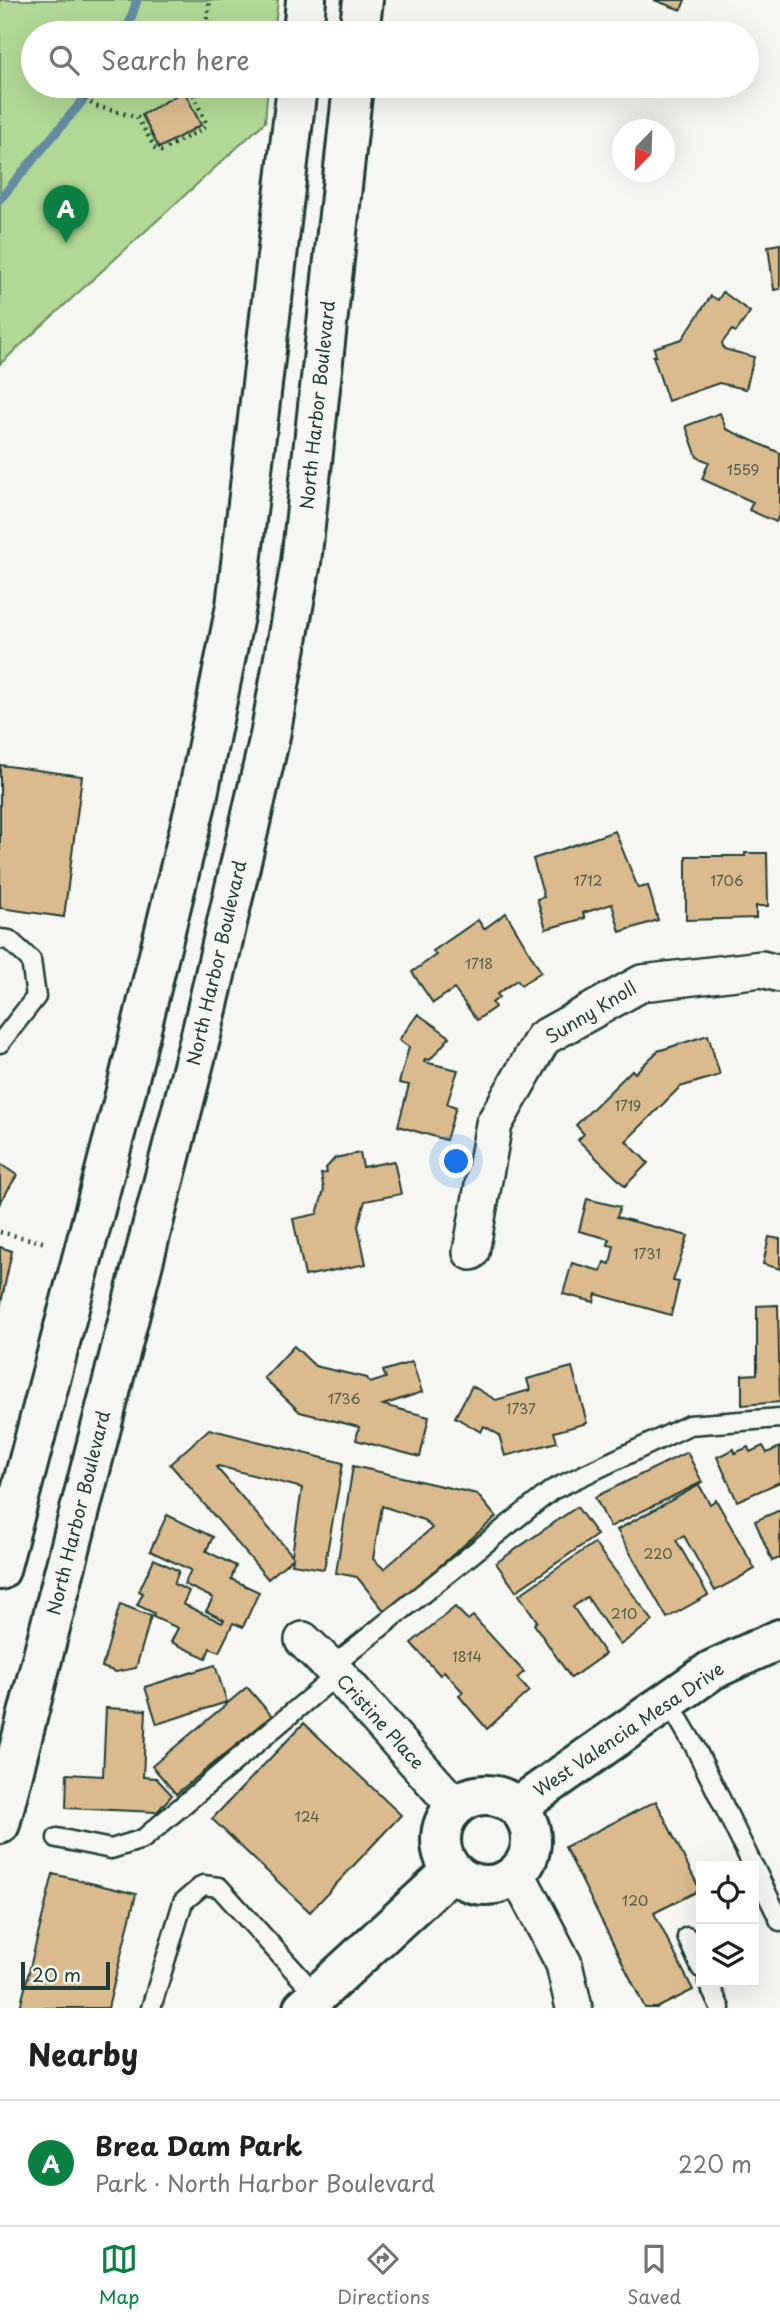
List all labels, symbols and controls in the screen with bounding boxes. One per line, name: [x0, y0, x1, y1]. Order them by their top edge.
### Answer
search box: [21, 21, 759, 98]
text: Search here: [101, 40, 250, 79]
icon: search: [45, 41, 83, 79]
north arrow: [612, 119, 675, 182]
pin: A: [43, 185, 89, 243]
street label: North Harbor Boulevard: [292, 299, 341, 511]
house number: 1559: [727, 459, 759, 480]
street label: North Harbor Boulevard: [179, 857, 252, 1068]
house number: 1712: [573, 870, 603, 891]
house number: 1706: [710, 870, 744, 891]
house number: 1718: [465, 953, 493, 974]
street label: Sunny Knoll: [539, 974, 641, 1050]
house number: 1719: [615, 1095, 641, 1116]
your location: [439, 1144, 473, 1178]
house number: 1731: [633, 1243, 661, 1264]
house number: 1736: [328, 1388, 361, 1409]
house number: 1737: [506, 1398, 536, 1419]
street label: North Harbor Boulevard: [39, 1408, 116, 1618]
house number: 220: [644, 1543, 672, 1564]
house number: 210: [611, 1603, 637, 1624]
house number: 1814: [452, 1646, 482, 1667]
street label: West Valencia Mesa Drive: [528, 1655, 729, 1803]
street label: Cristine Place: [331, 1667, 431, 1775]
house number: 124: [294, 1806, 320, 1827]
map controls: [696, 1861, 759, 1987]
button: locate: [696, 1861, 759, 1924]
house number: 120: [622, 1890, 648, 1911]
button: layers: [696, 1924, 759, 1987]
scale bar: [21, 1959, 110, 1991]
text: 20 m: [32, 1960, 81, 1988]
text: Nearby: [28, 2031, 138, 2076]
text: Brea Dam Park: [95, 2126, 302, 2165]
text: A: [42, 2146, 60, 2181]
text: 220 m: [678, 2146, 752, 2181]
text: Park · North Harbor Boulevard: [95, 2165, 435, 2200]
tab: Map: [99, 2240, 139, 2310]
tab: Directions: [337, 2240, 430, 2310]
tab: Saved: [627, 2240, 681, 2310]

